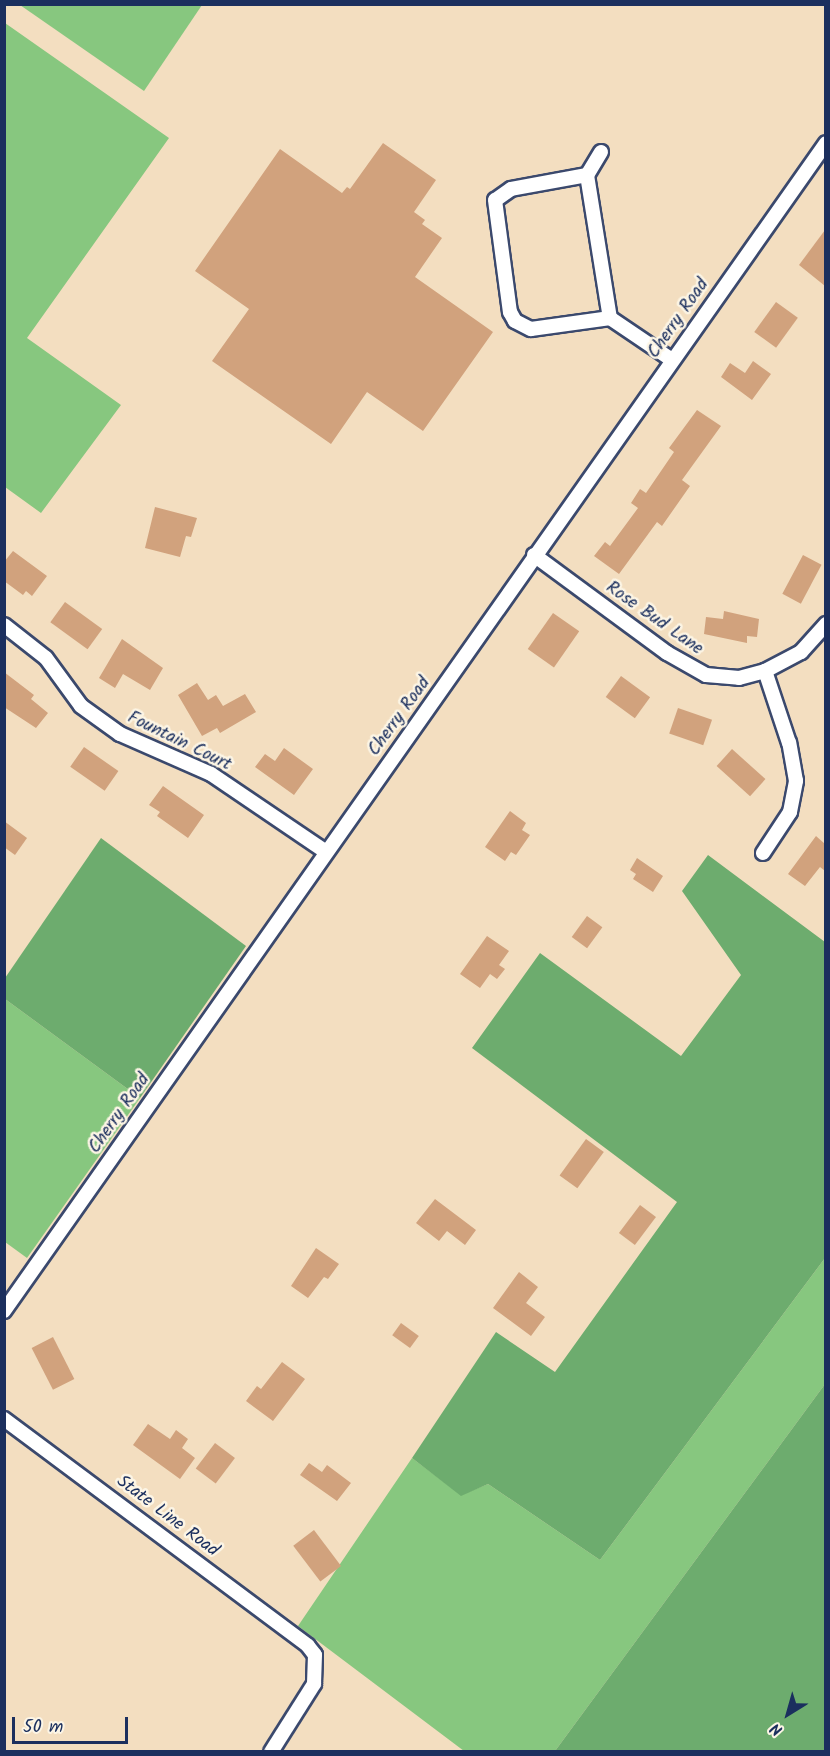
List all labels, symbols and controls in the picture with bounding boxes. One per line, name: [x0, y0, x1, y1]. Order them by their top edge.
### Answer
street label: Cherry Road: [644, 275, 714, 363]
street label: Rose Bud Lane: [601, 577, 707, 661]
street label: Cherry Road: [364, 673, 436, 761]
street label: Fountain Court: [124, 708, 234, 776]
street label: Cherry Road: [85, 1070, 155, 1158]
street label: State Line Road: [112, 1472, 222, 1562]
north arrow: [758, 1684, 818, 1744]
scale bar: [15, 1705, 130, 1743]
text: 50 m: [23, 1713, 63, 1742]
text: N: [765, 1716, 788, 1742]

